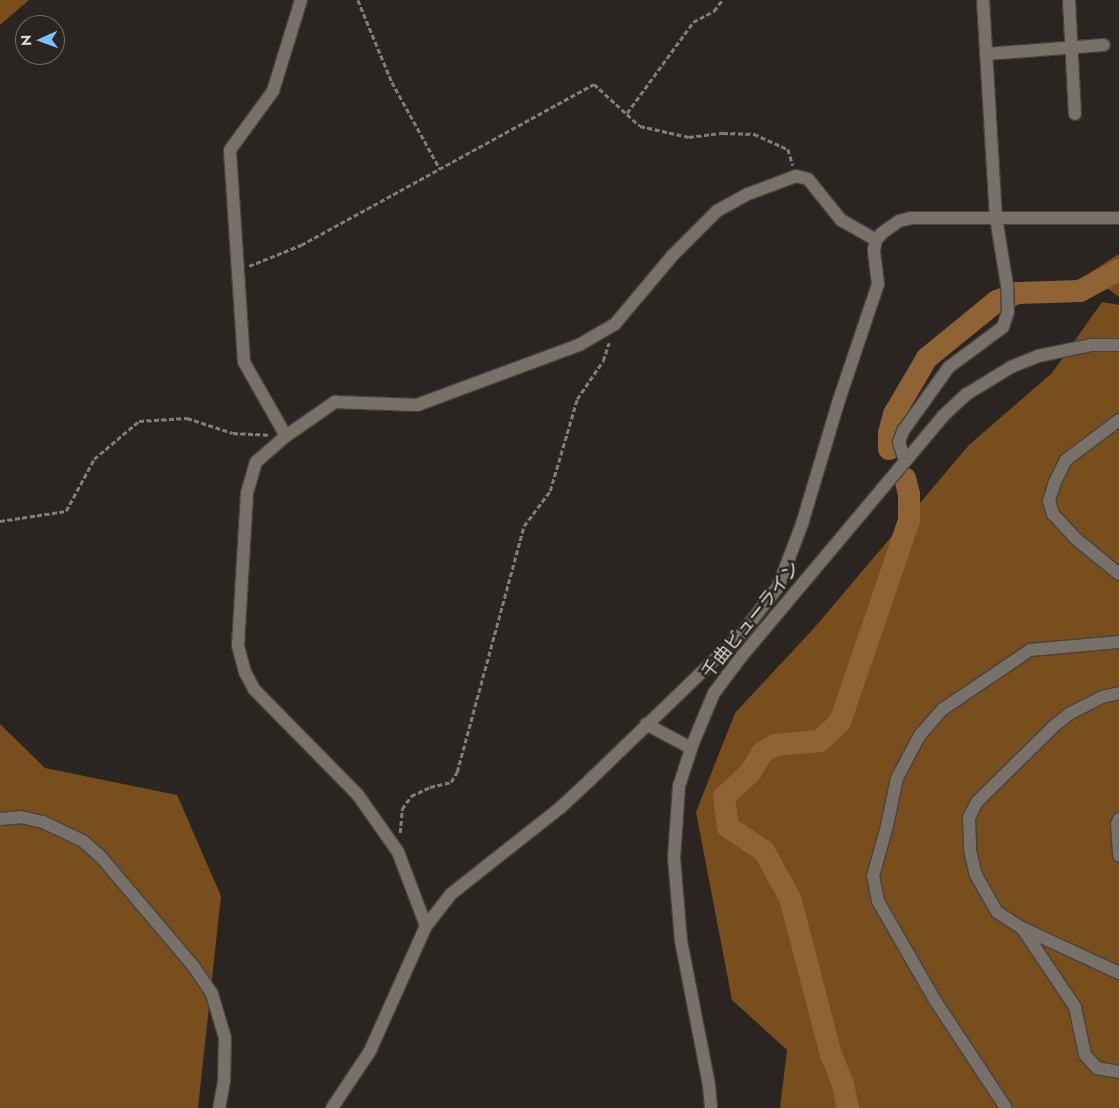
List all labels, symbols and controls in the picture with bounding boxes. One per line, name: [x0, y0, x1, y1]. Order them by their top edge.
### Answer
north arrow: [15, 15, 65, 65]
text: N: [16, 35, 36, 46]
street label: 千曲ビューライン: [697, 557, 805, 683]

